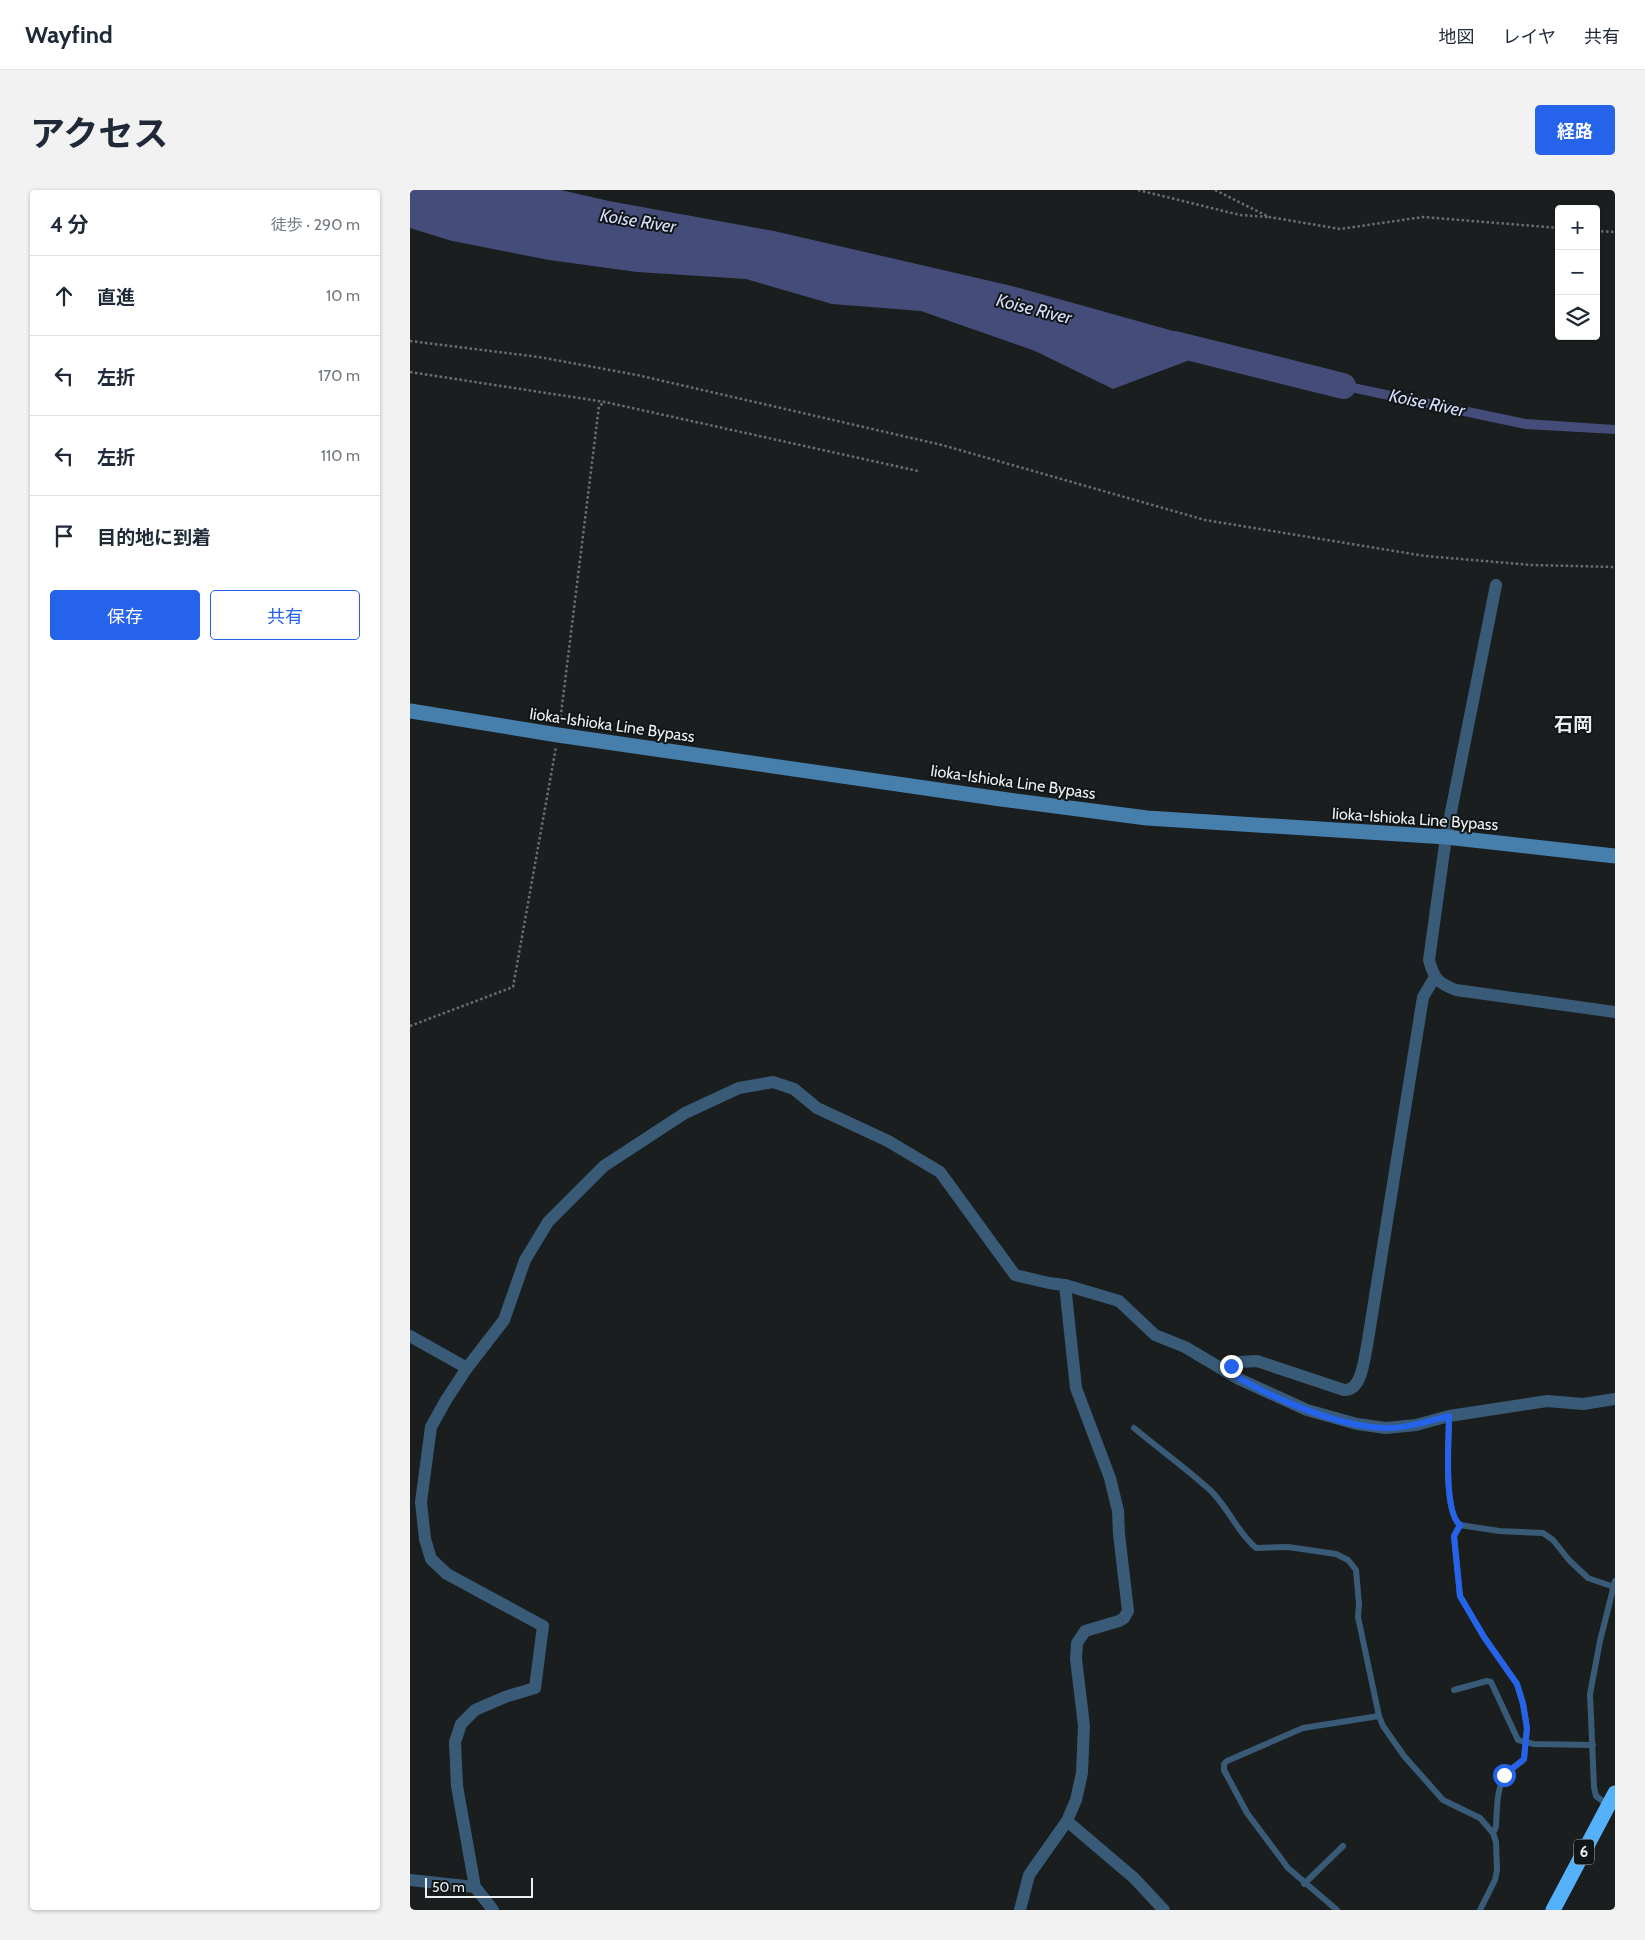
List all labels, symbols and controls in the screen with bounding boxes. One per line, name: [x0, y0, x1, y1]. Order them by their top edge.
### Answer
text: Wayfind: [25, 20, 113, 49]
text: 地図: [1439, 26, 1475, 48]
text: レイヤ: [1503, 26, 1556, 48]
text: 共有: [1584, 26, 1620, 48]
button: 経路: [1535, 105, 1615, 155]
text: アクセス: [30, 112, 168, 155]
water label: Koise River: [598, 204, 679, 238]
map controls: [1555, 205, 1600, 340]
button: +: [1555, 205, 1600, 250]
text: 4 分: [50, 212, 89, 237]
text: 徒歩 · 290 m: [271, 215, 360, 234]
button: −: [1555, 250, 1600, 295]
icon: ahead: [50, 282, 78, 310]
text: 直進: [97, 286, 135, 309]
text: 10 m: [326, 286, 360, 305]
water label: Koise River: [994, 289, 1075, 329]
button: layers: [1555, 295, 1600, 340]
icon: left: [50, 362, 78, 390]
text: 左折: [97, 366, 135, 389]
text: 170 m: [318, 366, 360, 385]
water label: Koise River: [1387, 384, 1468, 422]
icon: left: [50, 442, 78, 470]
text: 左折: [97, 446, 135, 469]
text: 110 m: [321, 446, 360, 465]
icon: arrive: [50, 522, 78, 550]
text: 目的地に到着: [97, 526, 211, 549]
button: 保存: [50, 590, 200, 640]
button: 共有: [210, 590, 360, 640]
street label: Iioka-Ishioka Line Bypass: [528, 704, 696, 746]
district label: 石岡: [1554, 713, 1592, 736]
street label: Iioka-Ishioka Line Bypass: [929, 761, 1097, 803]
street label: Iioka-Ishioka Line Bypass: [1331, 804, 1499, 834]
route end: [1220, 1355, 1243, 1378]
route start: [1493, 1764, 1516, 1787]
road number: 6: [1574, 1840, 1594, 1864]
scale bar: [425, 1875, 532, 1898]
text: 50 m: [432, 1878, 465, 1896]

